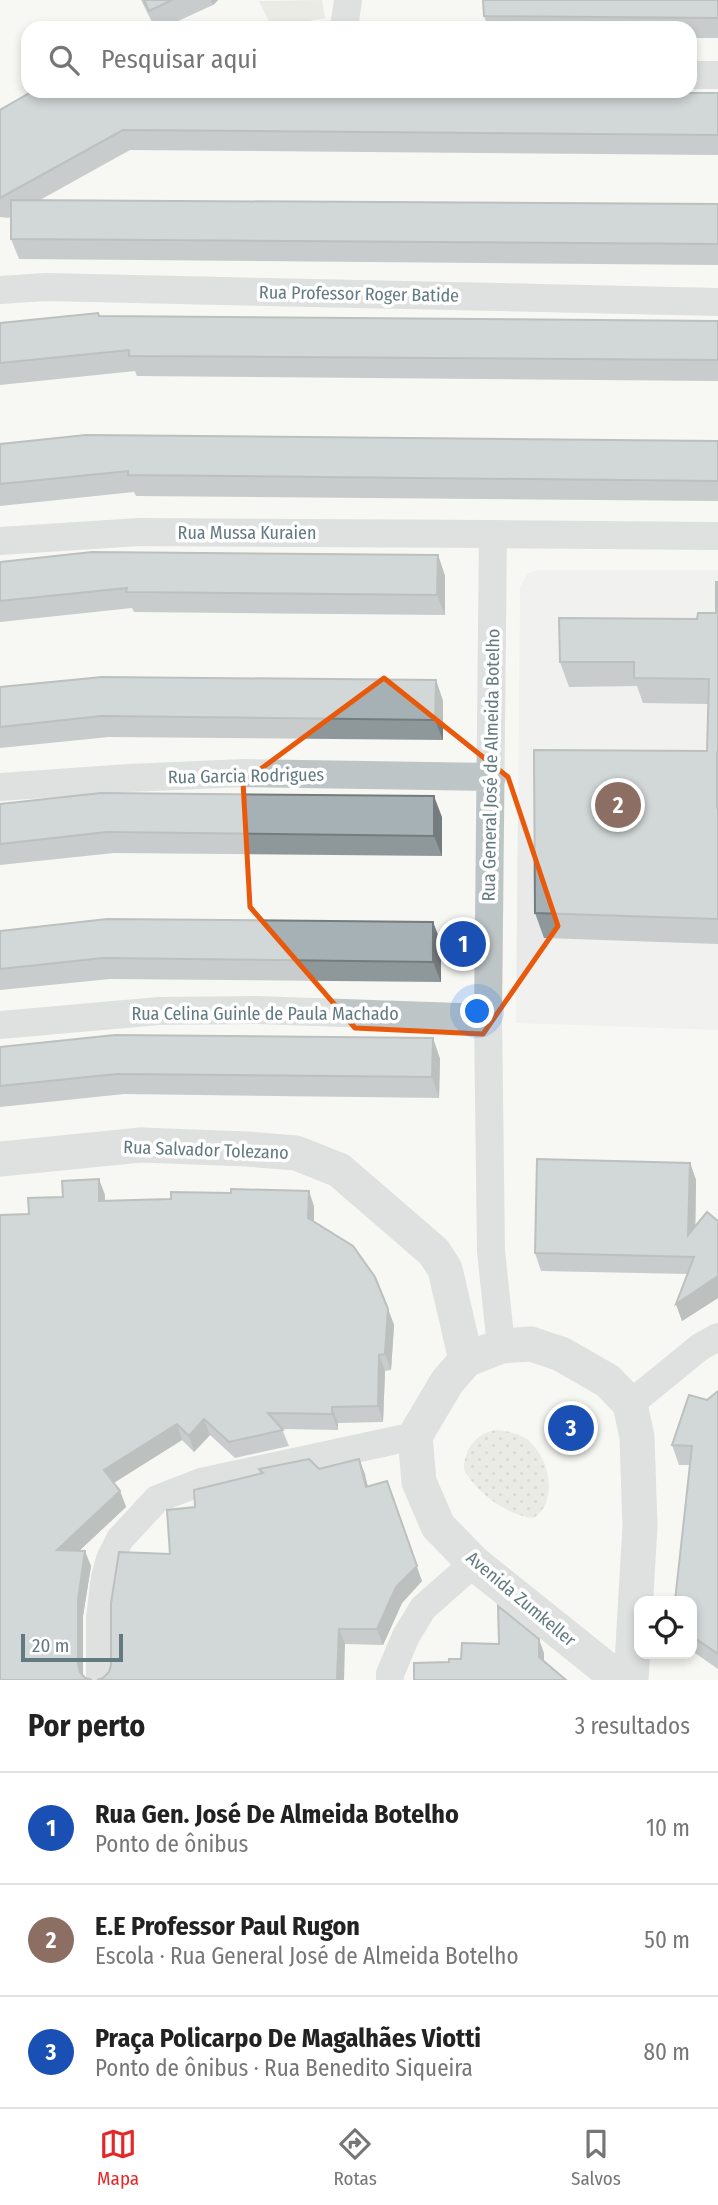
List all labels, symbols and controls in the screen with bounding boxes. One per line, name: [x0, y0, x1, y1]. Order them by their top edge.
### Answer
search box: [21, 21, 697, 98]
icon: search: [45, 41, 83, 79]
text: Pesquisar aqui: [101, 44, 258, 75]
street label: Rua Professor Roger Batide: [259, 281, 459, 307]
street label: Rua Mussa Kuraien: [178, 522, 316, 544]
street label: Rua General José de Almeida Botelho: [478, 628, 504, 902]
street label: Rua Garcia Rodrigues: [168, 764, 325, 788]
pin: 2: [595, 779, 641, 831]
pin: 1: [440, 918, 486, 970]
your location: [460, 994, 494, 1028]
street label: Rua Celina Guinle de Paula Machado: [131, 1003, 399, 1025]
street label: Rua Salvador Tolezano: [123, 1136, 289, 1164]
pin: 3: [548, 1402, 594, 1454]
street label: Avenida Zumkeller: [462, 1547, 581, 1652]
map controls: [634, 1596, 697, 1659]
button: locate: [634, 1596, 697, 1659]
scale bar: [21, 1631, 122, 1663]
text: 20 m: [32, 1634, 69, 1657]
text: Por perto: [28, 1708, 145, 1744]
text: 3 resultados: [575, 1712, 690, 1740]
text: Rua Gen. José De Almeida Botelho: [95, 1799, 459, 1830]
text: 1: [46, 1814, 56, 1842]
text: 10 m: [646, 1814, 690, 1842]
text: Ponto de ônibus: [95, 1830, 248, 1858]
text: E.E Professor Paul Rugon: [95, 1911, 360, 1942]
text: 2: [46, 1926, 56, 1954]
text: 50 m: [644, 1926, 690, 1954]
text: Escola · Rua General José de Almeida Botelho: [95, 1942, 519, 1970]
text: Praça Policarpo De Magalhães Viotti: [95, 2023, 481, 2054]
text: 3: [46, 2038, 56, 2066]
text: 80 m: [643, 2038, 690, 2066]
text: Ponto de ônibus · Rua Benedito Siqueira: [95, 2054, 473, 2082]
tab: Mapa: [97, 2125, 139, 2190]
tab: Rotas: [333, 2125, 377, 2190]
tab: Salvos: [571, 2125, 621, 2190]

